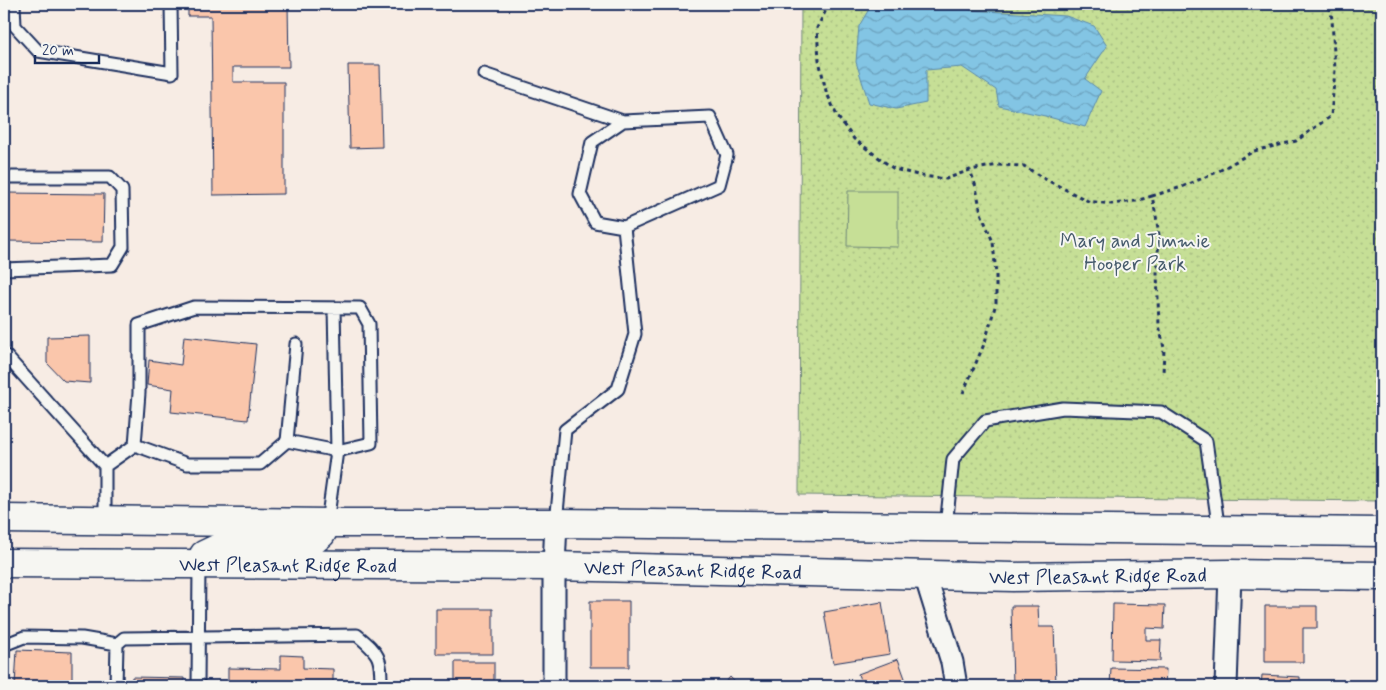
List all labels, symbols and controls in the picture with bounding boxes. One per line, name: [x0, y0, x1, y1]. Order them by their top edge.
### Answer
scale bar: [35, 32, 99, 64]
text: 20 m: [42, 41, 74, 61]
park label: Mary and Jimmie Hooper Park: [1060, 228, 1210, 278]
street label: West Pleasant Ridge Road: [179, 552, 397, 582]
street label: West Pleasant Ridge Road: [584, 555, 802, 588]
street label: West Pleasant Ridge Road: [989, 562, 1207, 592]

